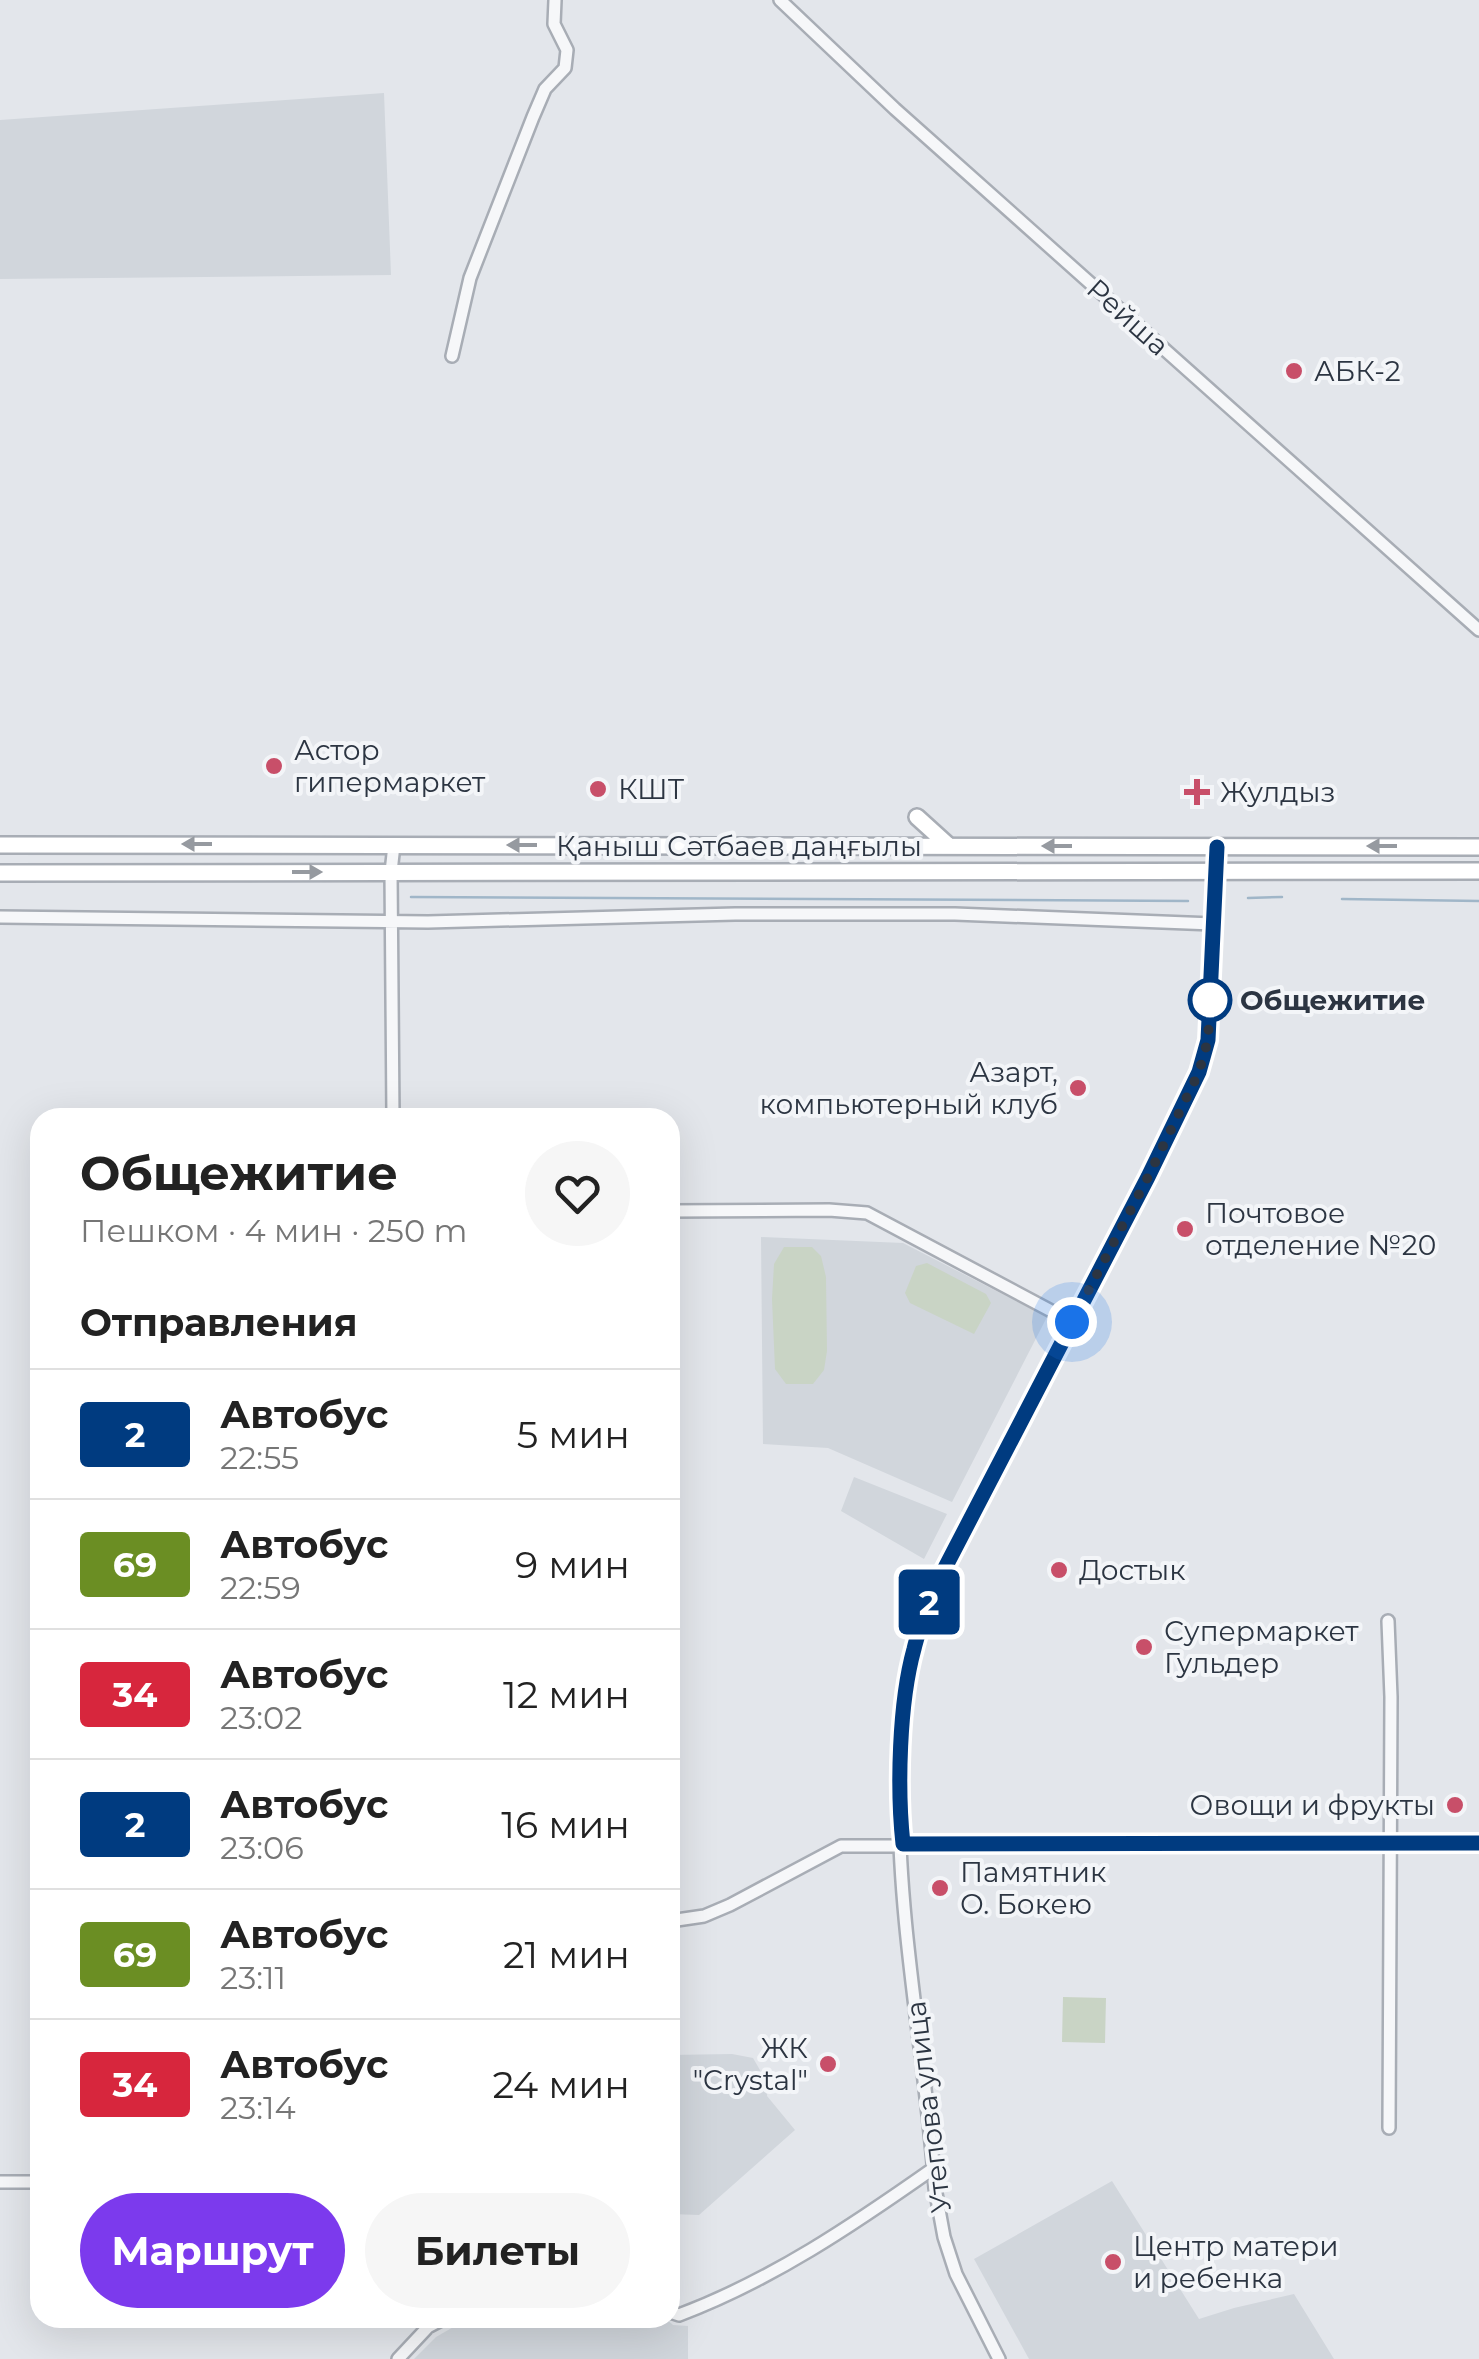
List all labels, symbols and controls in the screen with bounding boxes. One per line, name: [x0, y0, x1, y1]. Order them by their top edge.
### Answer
street label: Рейша: [1080, 271, 1176, 363]
place label: АБК-2: [1314, 354, 1401, 388]
marker: АБК-2: [1283, 360, 1305, 382]
place label: Астор гипермаркет: [294, 733, 486, 799]
marker: Астор гипермаркет: [263, 755, 285, 777]
place label: КШТ: [618, 772, 685, 806]
place label: Жулдыз: [1220, 775, 1335, 809]
marker: КШТ: [587, 778, 609, 800]
marker: Жулдыз: [1184, 779, 1210, 805]
street label: Қаныш Сәтбаев даңғылы: [556, 829, 922, 863]
one-way arrow: [180, 836, 212, 852]
one-way arrow: [505, 837, 537, 853]
one-way arrow: [1040, 838, 1072, 854]
one-way arrow: [1365, 839, 1397, 855]
one-way arrow: [292, 864, 324, 880]
marker: Общежитие: [1189, 979, 1231, 1021]
place label: Общежитие: [1240, 983, 1426, 1017]
place label: Азарт, компьютерный клуб: [760, 1055, 1058, 1121]
marker: Азарт, компьютерный клуб: [1067, 1077, 1089, 1099]
button: heart: [525, 1141, 630, 1246]
text: Общежитие: [80, 1144, 398, 1202]
place label: Почтовое отделение №20: [1205, 1196, 1436, 1262]
text: Пешком · 4 мин · 250 m: [80, 1211, 467, 1250]
marker: Почтовое отделение №20: [1174, 1218, 1196, 1240]
your location: [1047, 1297, 1097, 1347]
text: Отправления: [80, 1299, 358, 1346]
text: Автобус: [220, 1391, 389, 1438]
text: 5 мин: [517, 1411, 630, 1458]
text: 2: [125, 1413, 145, 1456]
text: 22:55: [220, 1438, 299, 1477]
text: Автобус: [220, 1521, 389, 1568]
text: 9 мин: [515, 1541, 630, 1588]
text: 69: [113, 1543, 157, 1586]
place label: Достык: [1079, 1553, 1186, 1587]
marker: Достык: [1048, 1559, 1070, 1581]
text: 22:59: [220, 1568, 301, 1607]
line badge: 2: [896, 1570, 962, 1634]
text: 2: [919, 1581, 939, 1624]
place label: Супермаркет Гульдер: [1164, 1614, 1359, 1680]
marker: Супермаркет Гульдер: [1133, 1636, 1155, 1658]
text: Автобус: [220, 1651, 389, 1698]
text: 12 мин: [503, 1671, 630, 1718]
text: 34: [113, 1673, 157, 1716]
text: 23:02: [220, 1698, 302, 1737]
text: Автобус: [220, 1781, 389, 1828]
place label: Овощи и фрукты: [1190, 1788, 1435, 1822]
marker: Овощи и фрукты: [1444, 1794, 1466, 1816]
text: 16 мин: [501, 1801, 630, 1848]
text: 2: [125, 1803, 145, 1846]
text: 23:06: [220, 1828, 304, 1867]
place label: Памятник О. Бокею: [960, 1855, 1106, 1921]
marker: Памятник О. Бокею: [929, 1877, 951, 1899]
text: Автобус: [220, 1911, 389, 1958]
text: 21 мин: [503, 1931, 630, 1978]
text: 69: [113, 1933, 157, 1976]
text: 23:11: [220, 1958, 286, 1997]
street label: Утепова улица: [898, 1999, 958, 2215]
place label: ЖК "Crystal": [693, 2031, 808, 2097]
text: Автобус: [220, 2041, 389, 2088]
marker: ЖК "Crystal": [817, 2053, 839, 2075]
text: 24 мин: [492, 2061, 630, 2108]
text: 34: [113, 2063, 157, 2106]
text: 23:14: [220, 2088, 296, 2127]
button: Маршрут: [80, 2193, 345, 2308]
button: Билеты: [365, 2193, 630, 2308]
place label: Центр матери и ребенка: [1133, 2229, 1339, 2295]
marker: Центр матери и ребенка: [1102, 2251, 1124, 2273]

